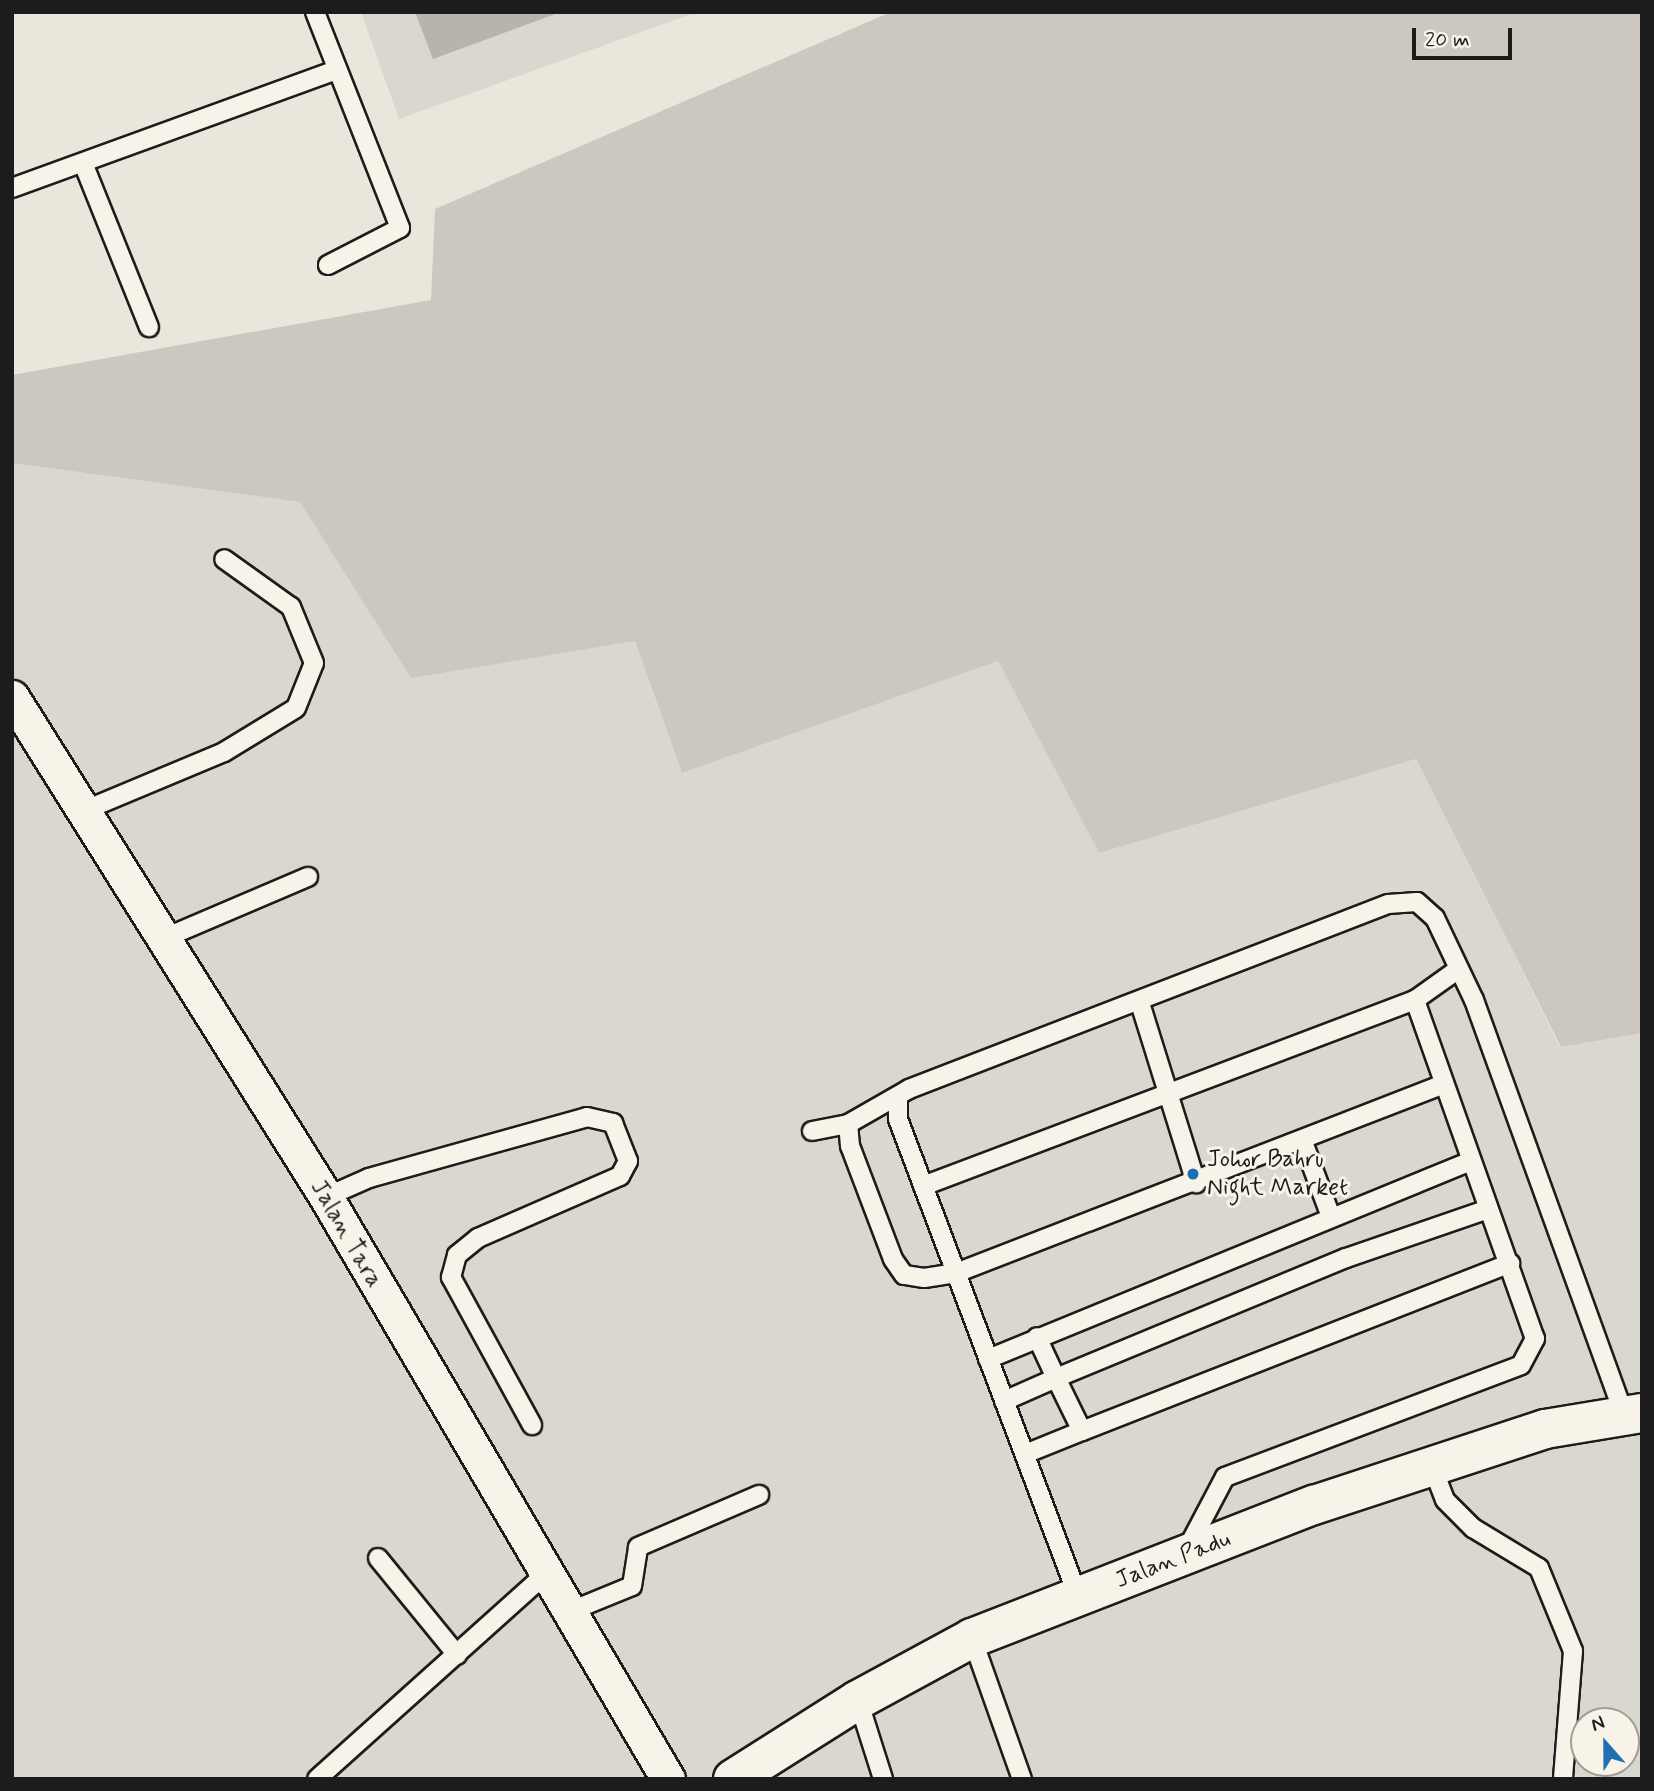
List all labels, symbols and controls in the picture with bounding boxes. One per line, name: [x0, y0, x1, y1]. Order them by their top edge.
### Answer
scale bar: [1416, 14, 1516, 58]
text: 20 m: [1425, 26, 1470, 54]
place label: Johor Bahru Night Market: [1207, 1146, 1350, 1202]
marker: Johor Bahru Night Market: [1185, 1166, 1201, 1182]
street label: Jalan Tara: [305, 1178, 387, 1290]
street label: Jalan Padu: [1114, 1526, 1232, 1594]
north arrow: [1570, 1707, 1640, 1777]
text: N: [1588, 1710, 1608, 1738]

